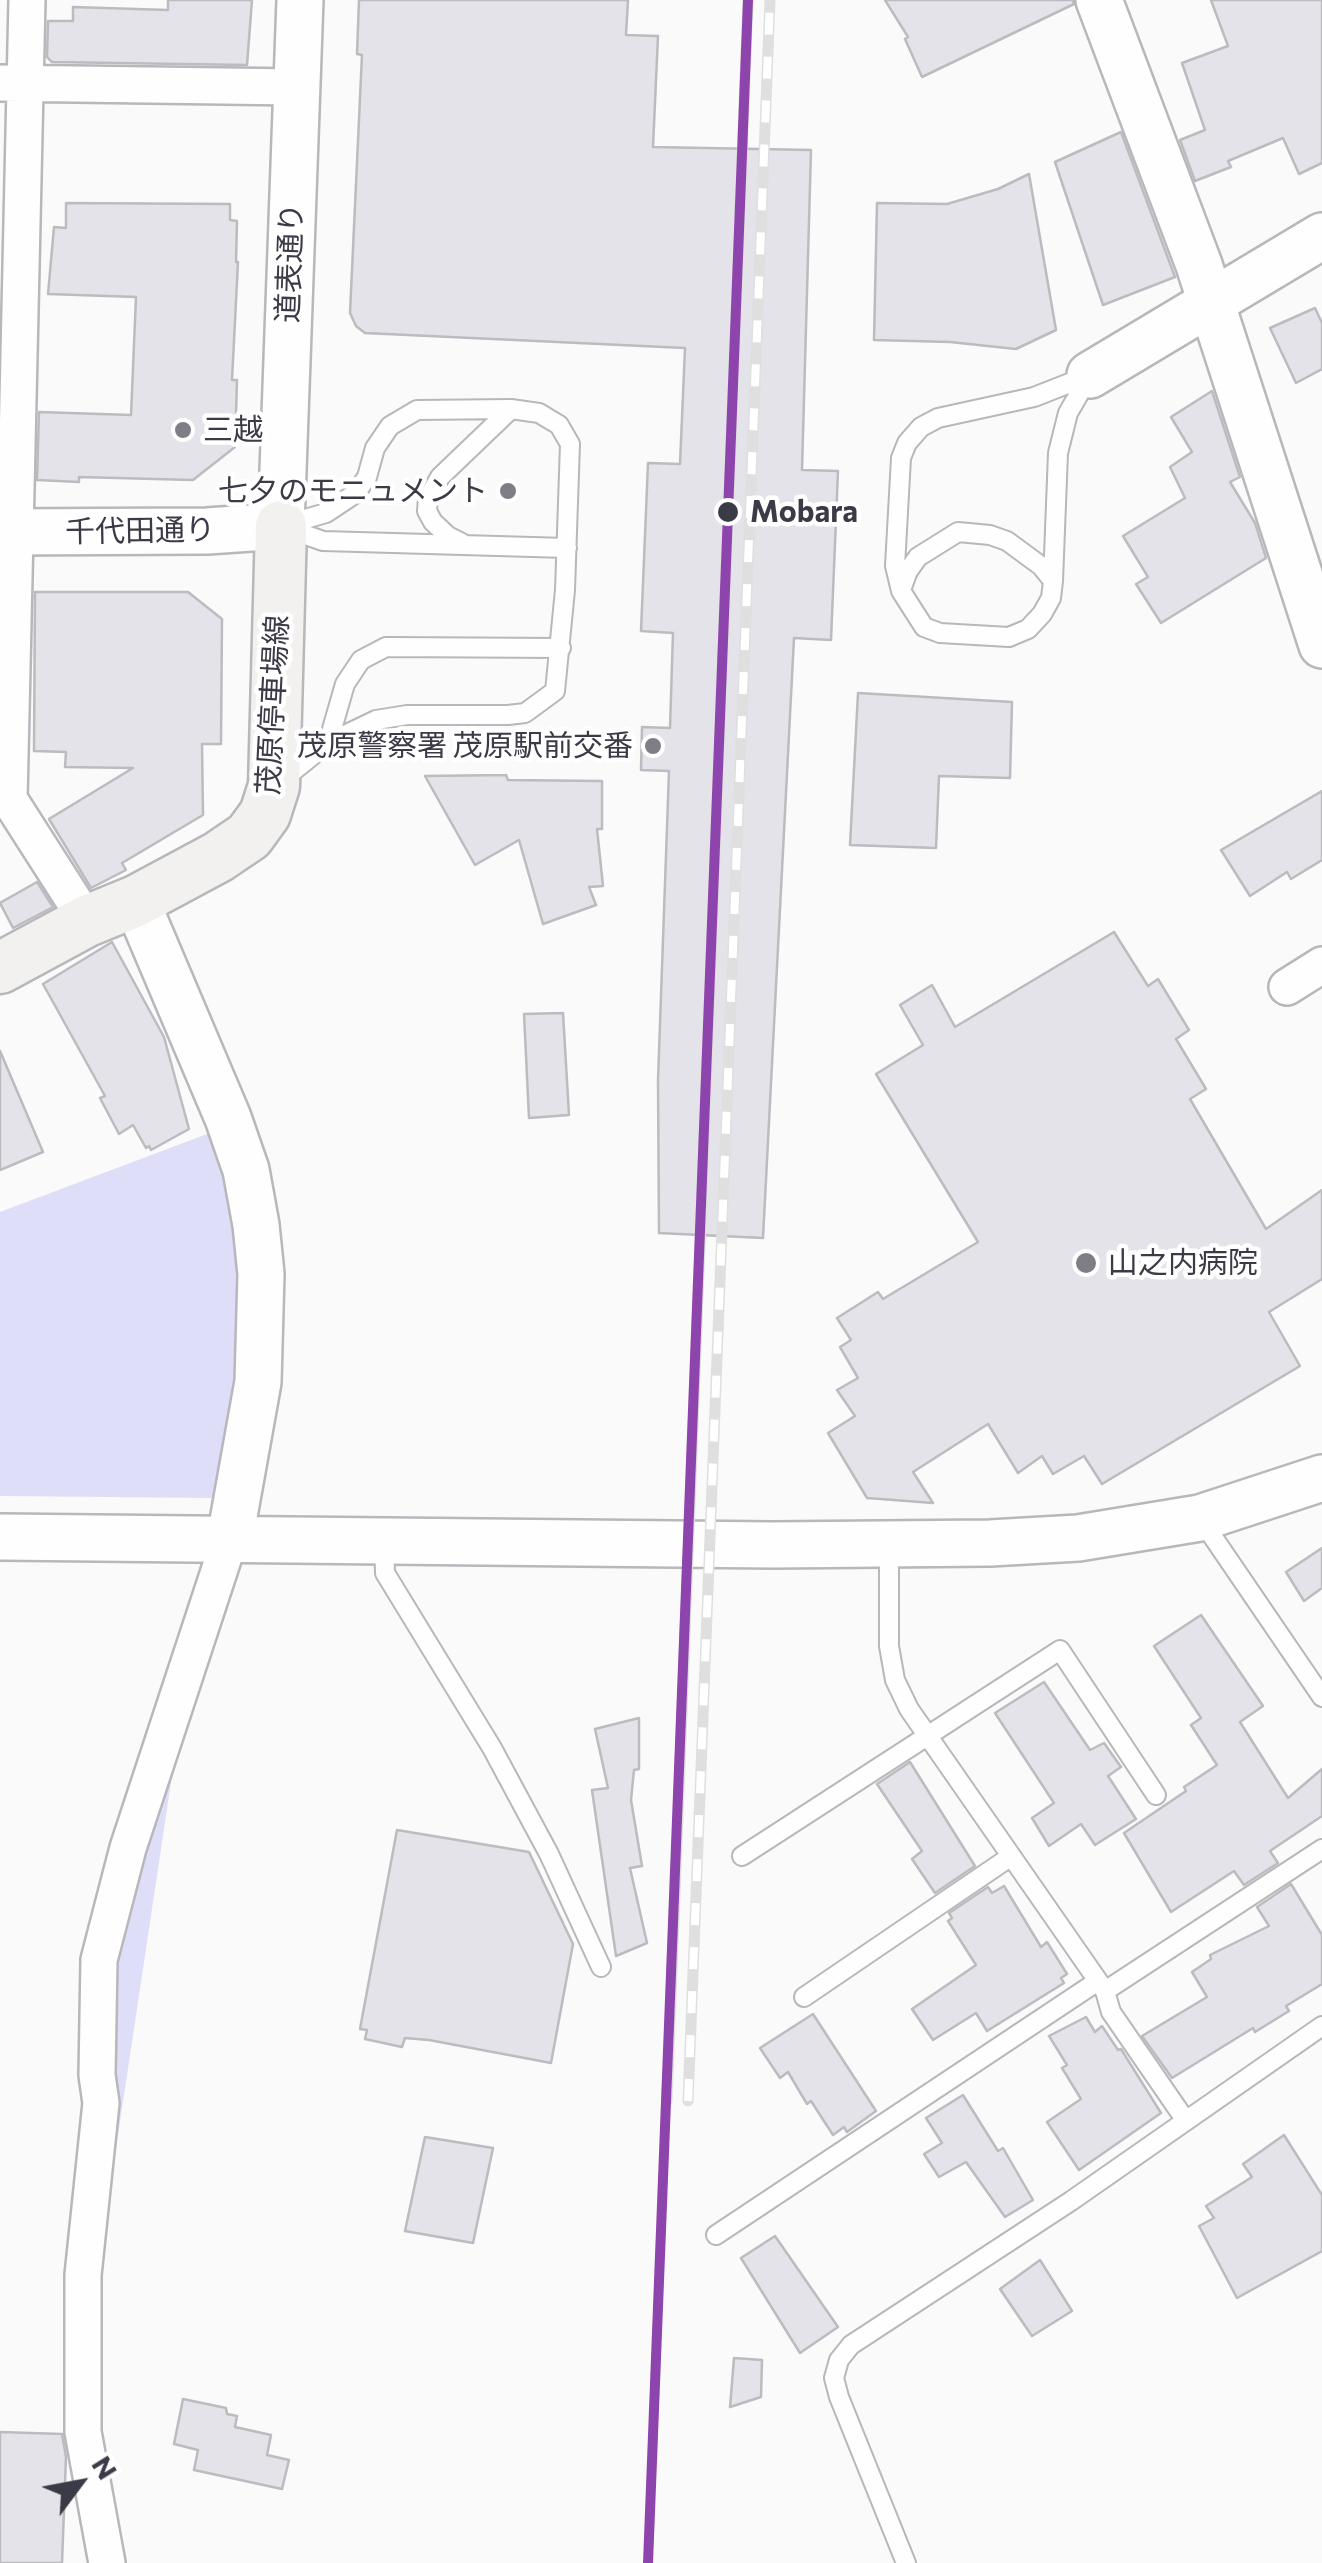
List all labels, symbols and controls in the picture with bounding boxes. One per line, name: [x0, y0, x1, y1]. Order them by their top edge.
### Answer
street label: 道表通り: [270, 202, 310, 324]
place label: 三越: [203, 412, 263, 448]
marker: 三越: [172, 419, 194, 441]
place label: 七夕のモニュメント: [218, 473, 488, 509]
marker: 七夕のモニュメント: [497, 480, 519, 502]
place label: Mobara: [750, 494, 858, 530]
marker: Mobara: [715, 499, 741, 525]
street label: 千代田通り: [65, 512, 215, 550]
street label: 茂原停車場線: [250, 614, 296, 796]
place label: 茂原警察署 茂原駅前交番: [297, 728, 633, 764]
marker: 茂原警察署 茂原駅前交番: [642, 735, 664, 757]
place label: 山之内病院: [1108, 1245, 1258, 1281]
marker: 山之内病院: [1073, 1250, 1099, 1276]
north arrow: [30, 2433, 130, 2533]
text: N: [85, 2449, 125, 2485]

